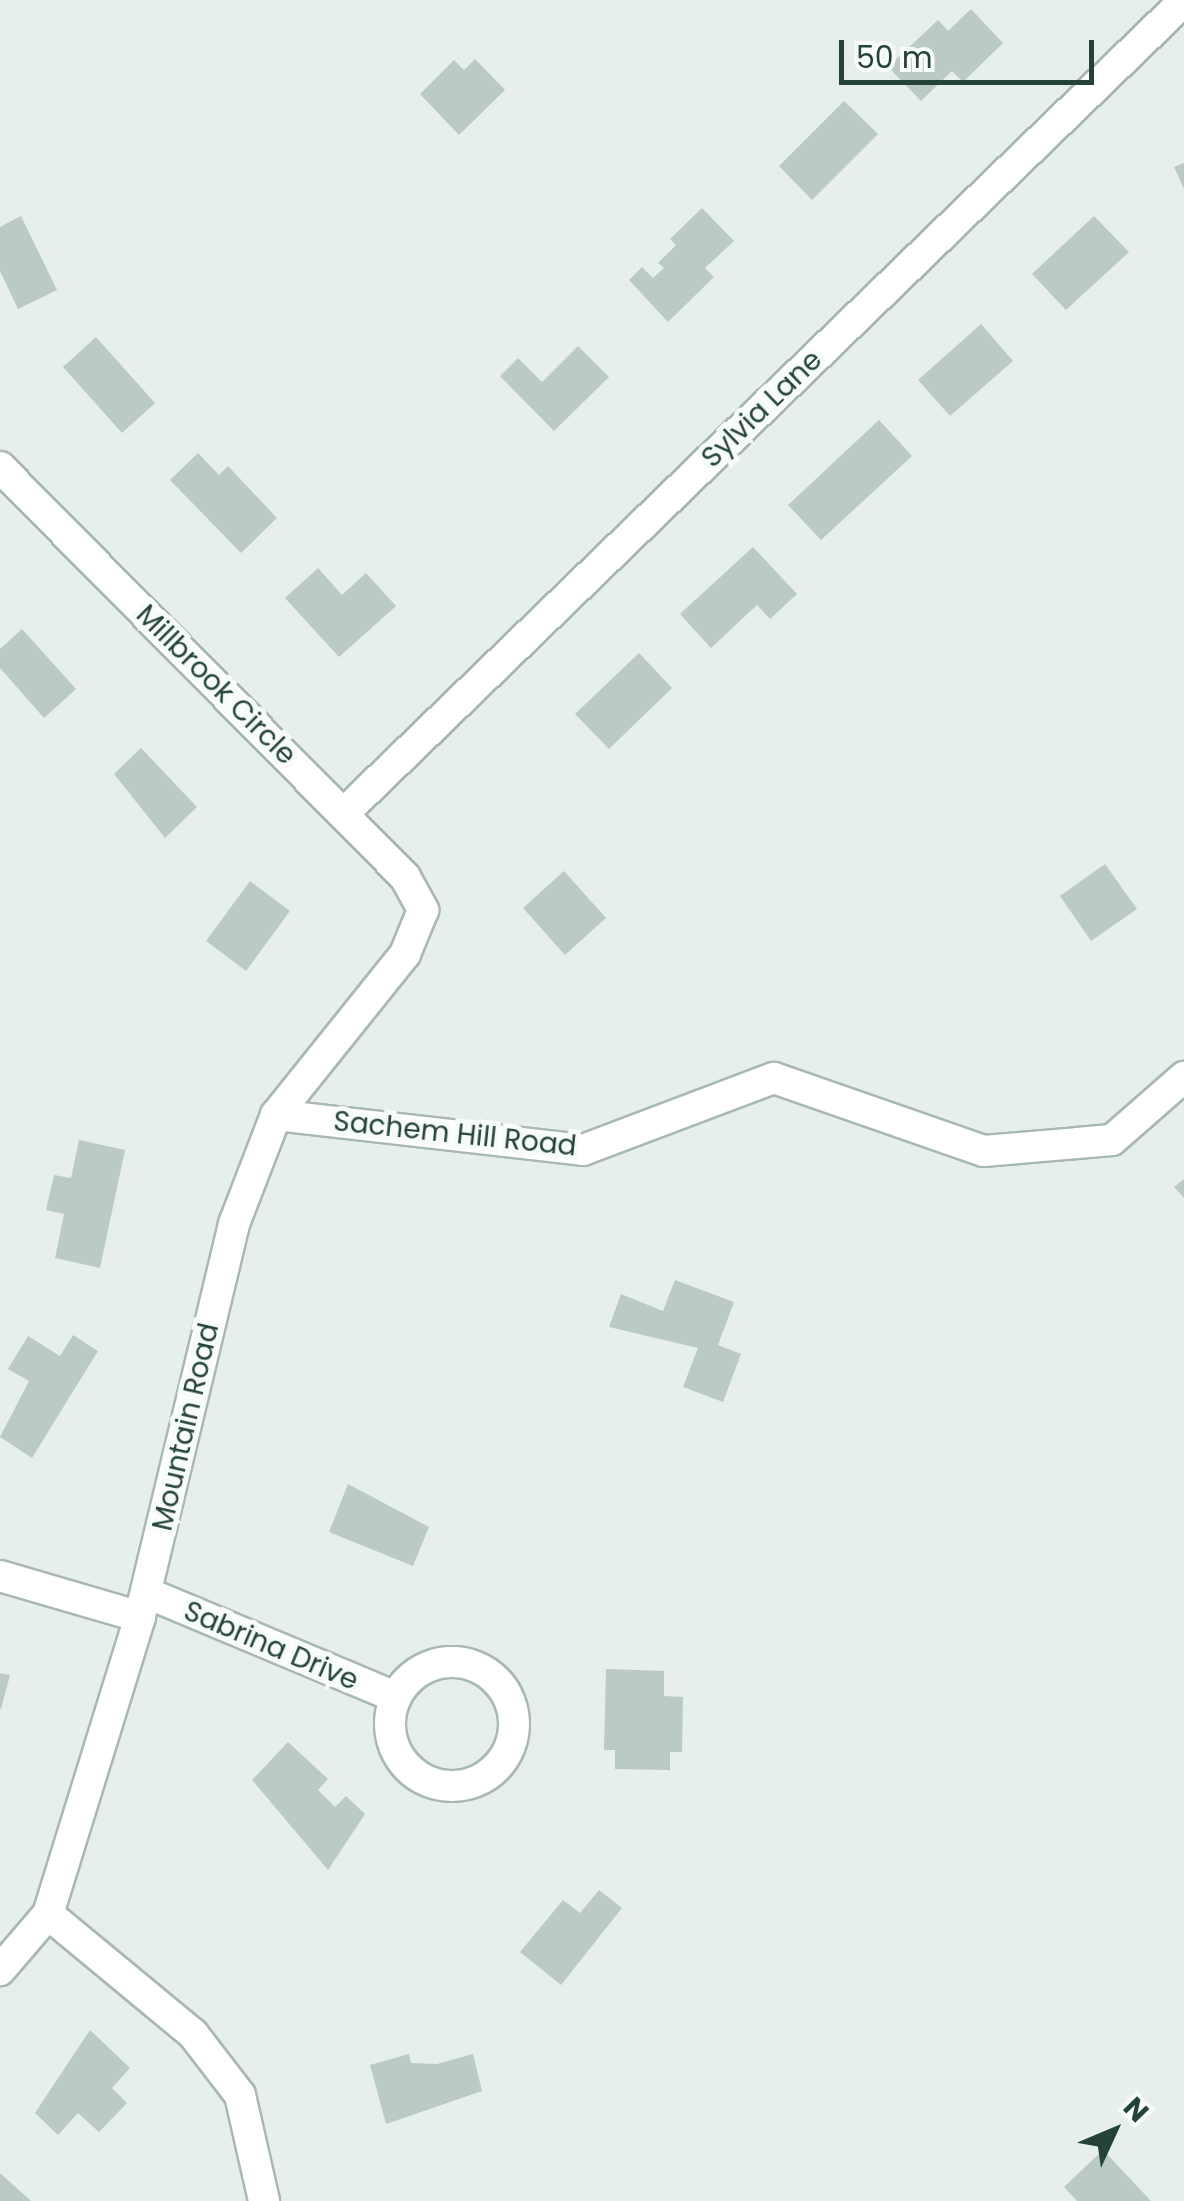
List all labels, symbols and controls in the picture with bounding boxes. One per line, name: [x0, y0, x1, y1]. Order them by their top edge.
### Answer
scale bar: [844, 20, 1099, 82]
text: 50 m: [856, 36, 933, 79]
street label: Sylvia Lane: [695, 343, 829, 475]
street label: Millbrook Circle: [129, 598, 303, 772]
street label: Sachem Hill Road: [332, 1105, 578, 1163]
street label: Mountain Road: [146, 1320, 226, 1534]
street label: Sabrina Drive: [179, 1594, 363, 1698]
north arrow: [1064, 2081, 1164, 2181]
text: N: [1115, 2089, 1157, 2131]

